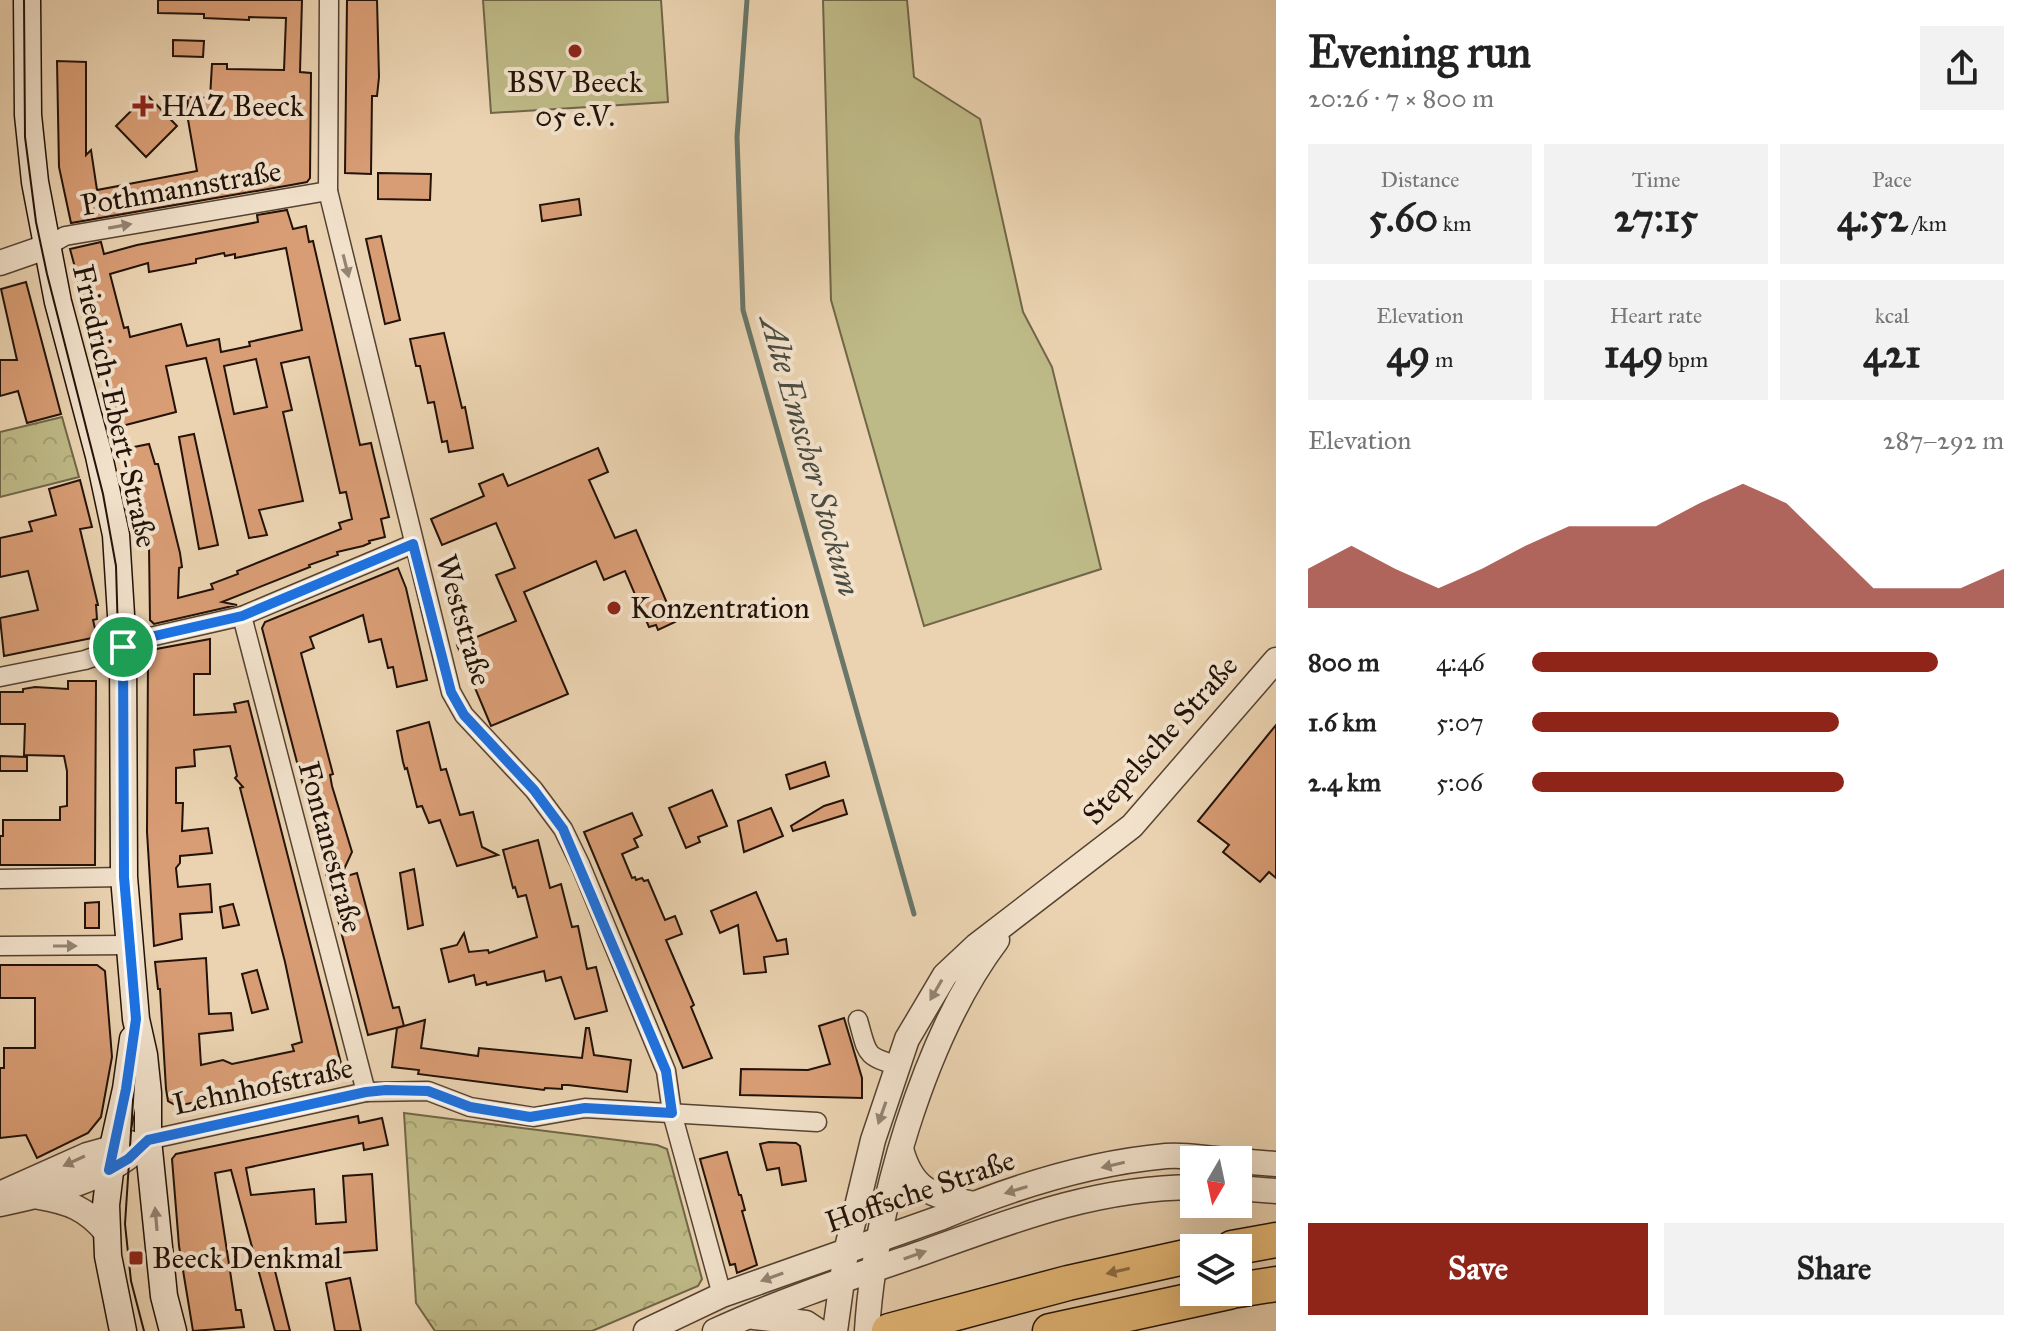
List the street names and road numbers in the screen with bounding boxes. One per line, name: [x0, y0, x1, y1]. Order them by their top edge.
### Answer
street label: Pothmannstraße: [78, 153, 284, 223]
street label: Friedrich-Ebert-Straße: [65, 261, 165, 551]
street label: Weststraße: [428, 550, 500, 690]
street label: Stepelsche Straße: [1075, 648, 1245, 832]
street label: Fontanestraße: [291, 757, 371, 937]
street label: Lehnhofstraße: [170, 1049, 356, 1123]
street label: Hoffsche Straße: [821, 1142, 1019, 1240]

